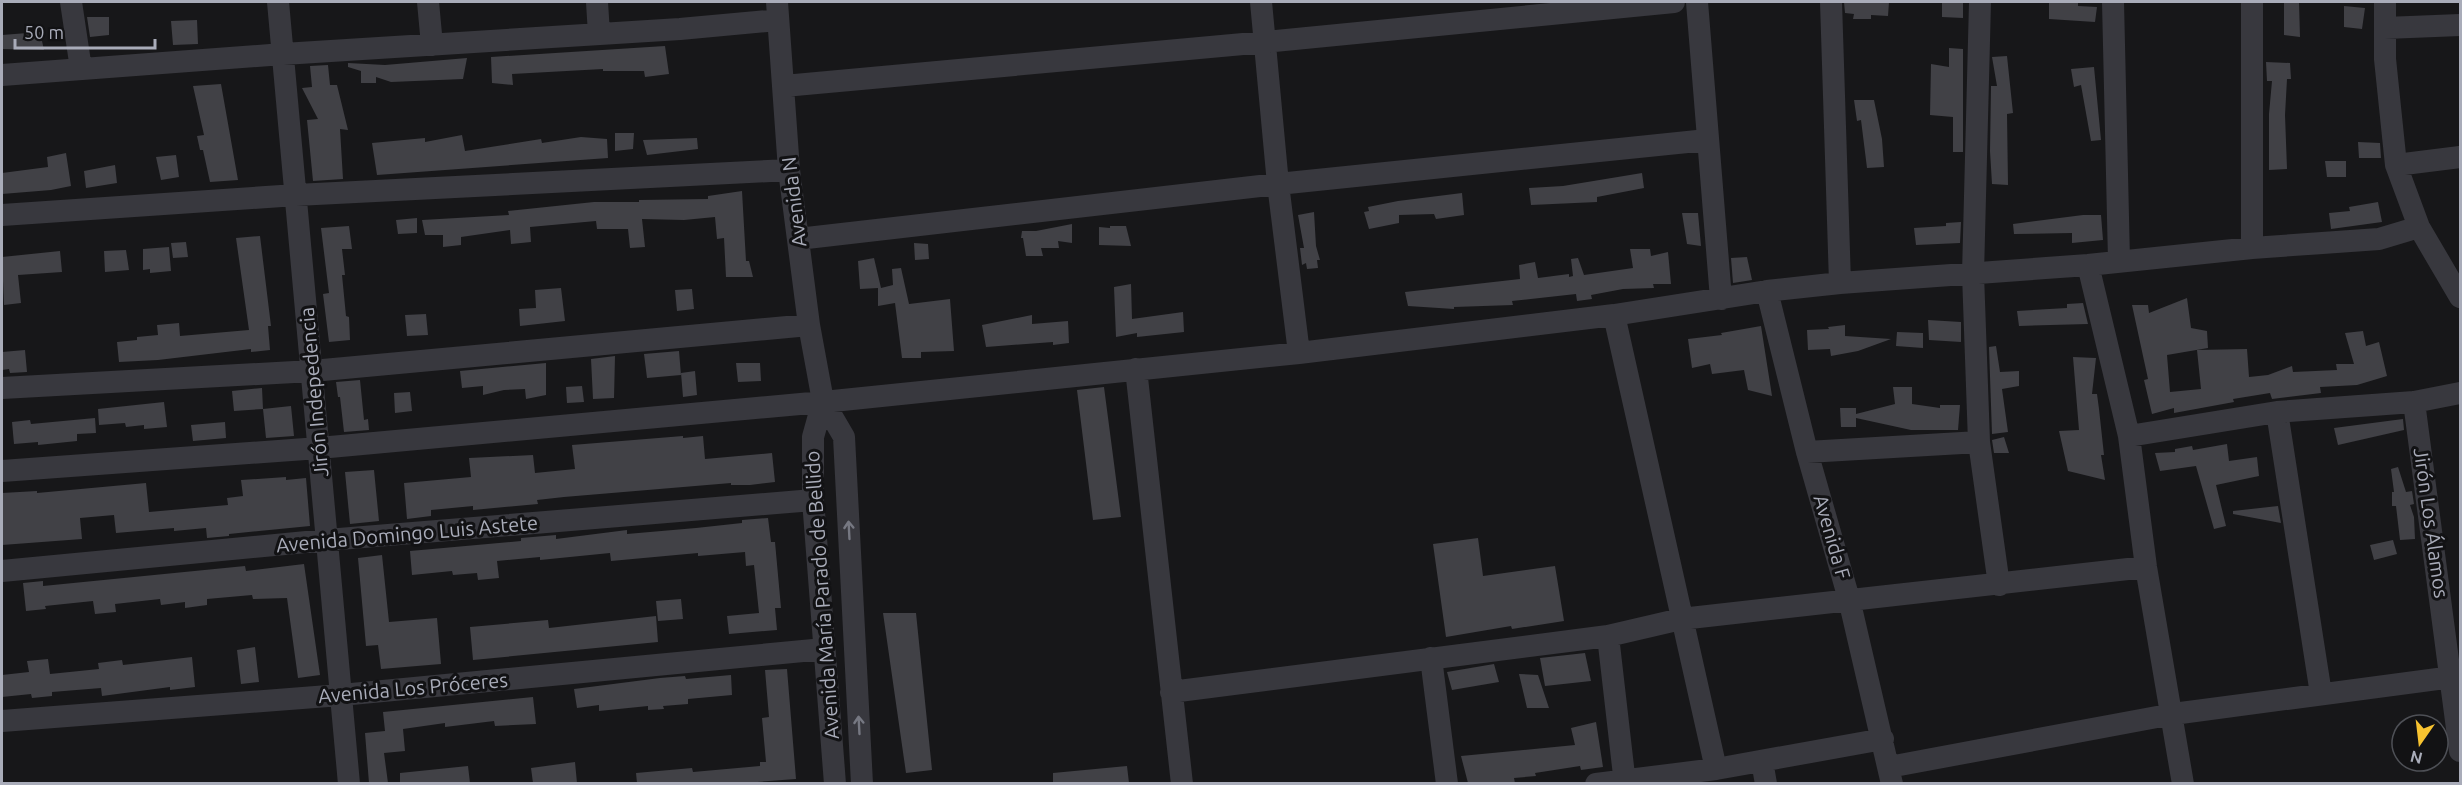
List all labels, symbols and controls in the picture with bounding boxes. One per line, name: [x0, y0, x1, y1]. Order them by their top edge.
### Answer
scale bar: [15, 12, 154, 50]
text: 50 m: [24, 22, 64, 42]
street label: Avenida N: [777, 156, 810, 248]
street label: Jirón Indepedencia: [295, 306, 332, 478]
street label: Jirón Los Álamos: [2410, 446, 2453, 599]
street label: Avenida María Parado de Bellido: [800, 450, 843, 740]
street label: Avenida F: [1809, 492, 1856, 582]
street label: Avenida Domingo Luis Astete: [275, 511, 539, 556]
one-way arrow: [844, 521, 855, 541]
street label: Avenida Los Próceres: [317, 668, 509, 707]
north arrow: [2390, 713, 2450, 773]
one-way arrow: [854, 716, 865, 736]
text: N: [2408, 747, 2424, 768]

